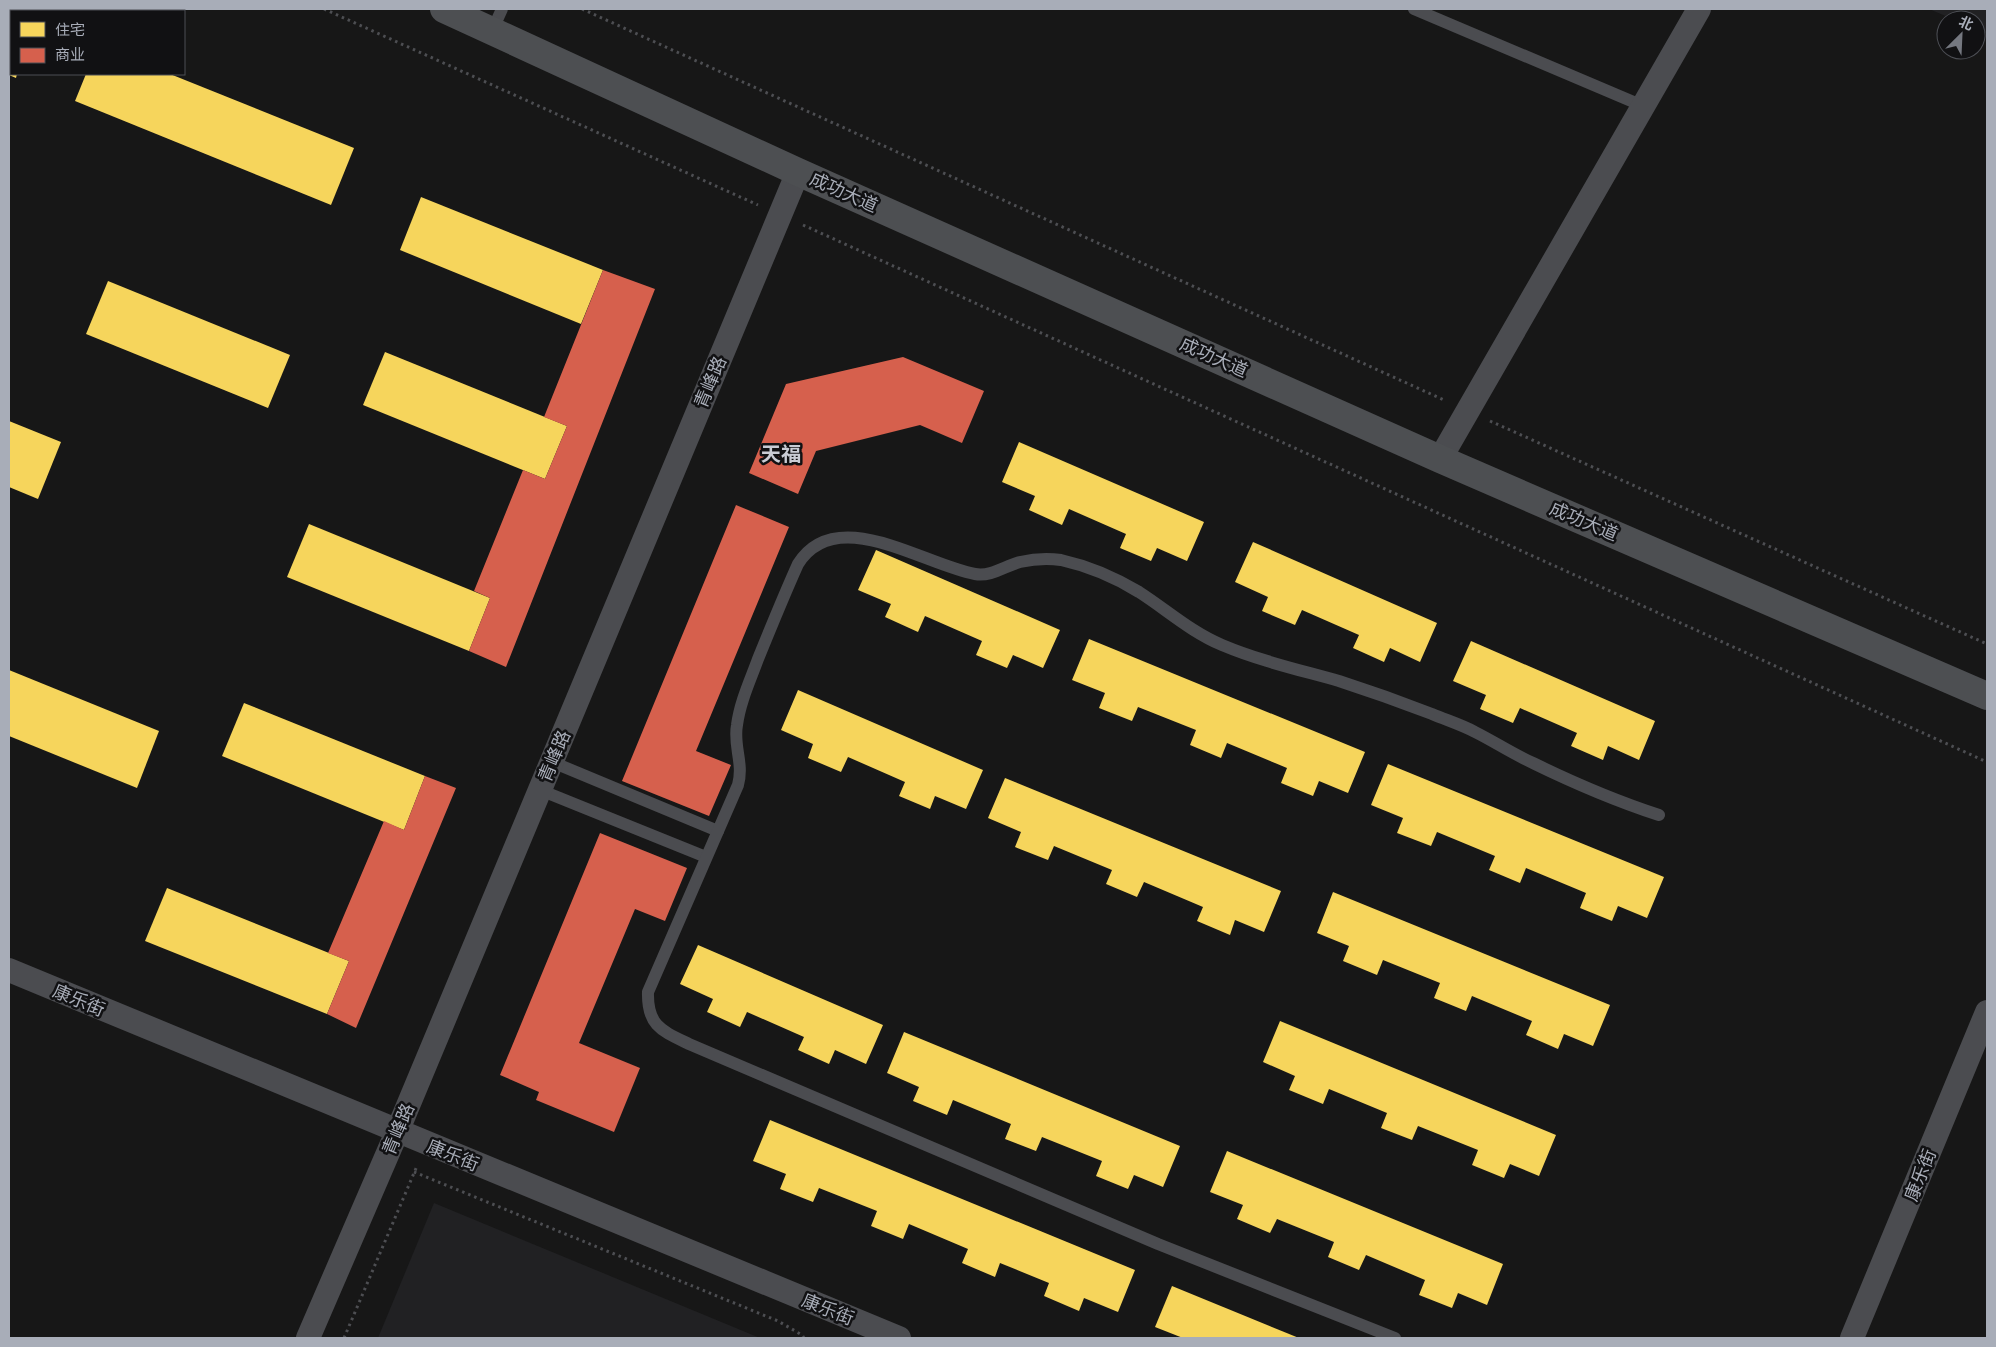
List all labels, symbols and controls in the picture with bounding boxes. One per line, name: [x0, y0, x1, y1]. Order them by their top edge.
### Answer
legend: [10, 10, 185, 75]
north arrow: [1936, 10, 1986, 60]
text: 北: [1956, 12, 1976, 34]
text: 住宅: [55, 20, 85, 39]
text: 商业: [55, 45, 85, 64]
street label: 成功大道: [806, 167, 882, 217]
street label: 成功大道: [1176, 332, 1252, 382]
street label: 青峰路: [689, 353, 731, 411]
district label: 天福: [761, 440, 801, 467]
street label: 成功大道: [1546, 496, 1622, 546]
street label: 青峰路: [533, 727, 575, 785]
street label: 康乐街: [50, 979, 108, 1021]
street label: 青峰路: [377, 1100, 419, 1158]
street label: 康乐街: [424, 1134, 482, 1176]
street label: 康乐街: [1899, 1146, 1941, 1204]
street label: 康乐街: [799, 1288, 857, 1330]

